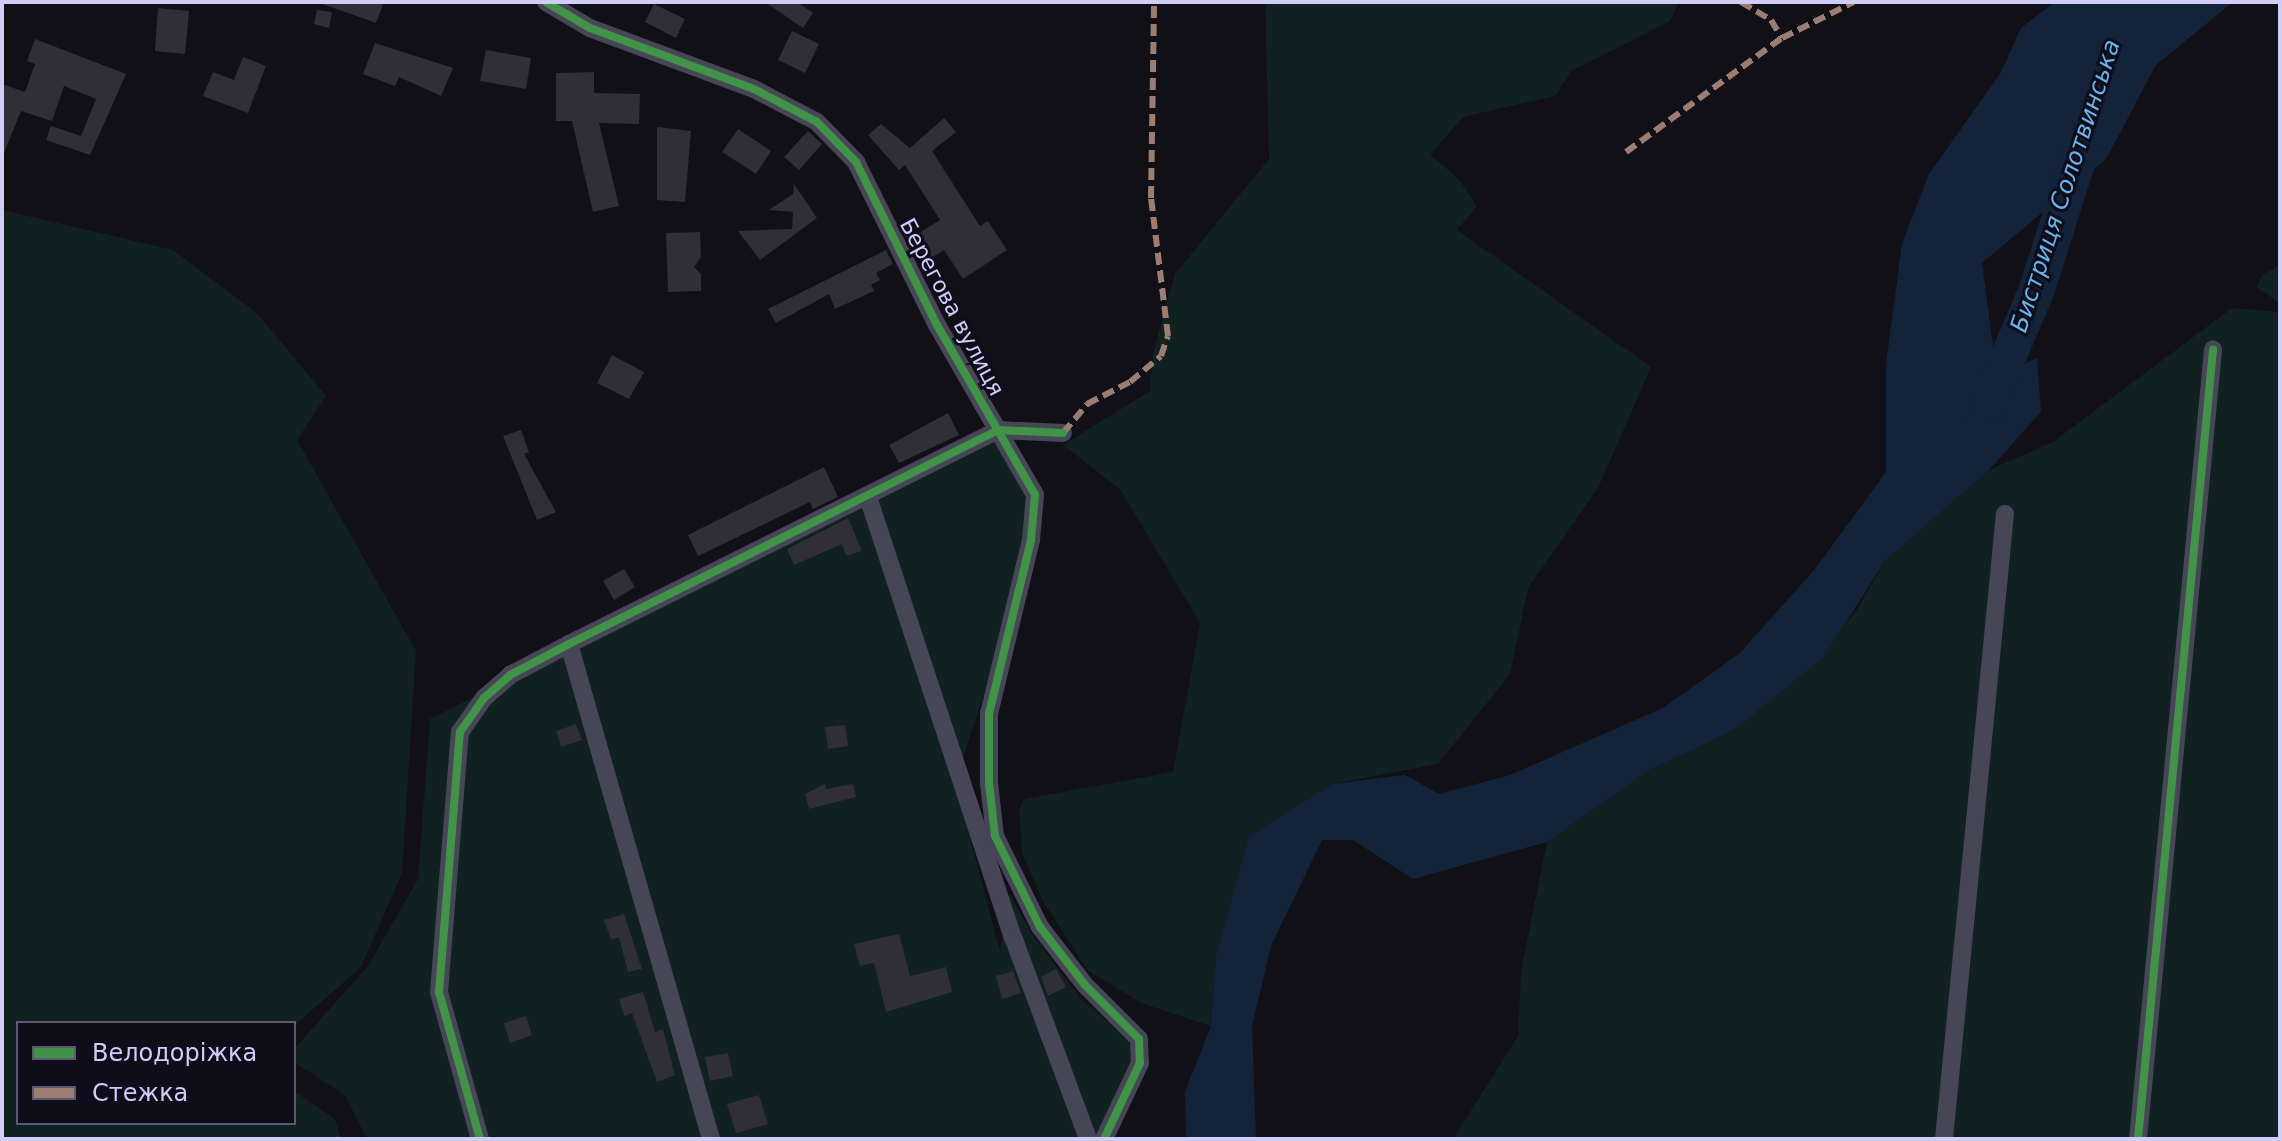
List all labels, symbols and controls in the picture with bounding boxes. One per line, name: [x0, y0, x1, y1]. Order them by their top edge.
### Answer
water label: Бистриця Солотвинська: [2005, 36, 2127, 336]
street label: Берегова вулиця: [894, 214, 1010, 400]
legend: [16, 1021, 296, 1125]
text: Велодоріжка: [92, 1039, 257, 1067]
text: Стежка: [92, 1079, 188, 1107]

